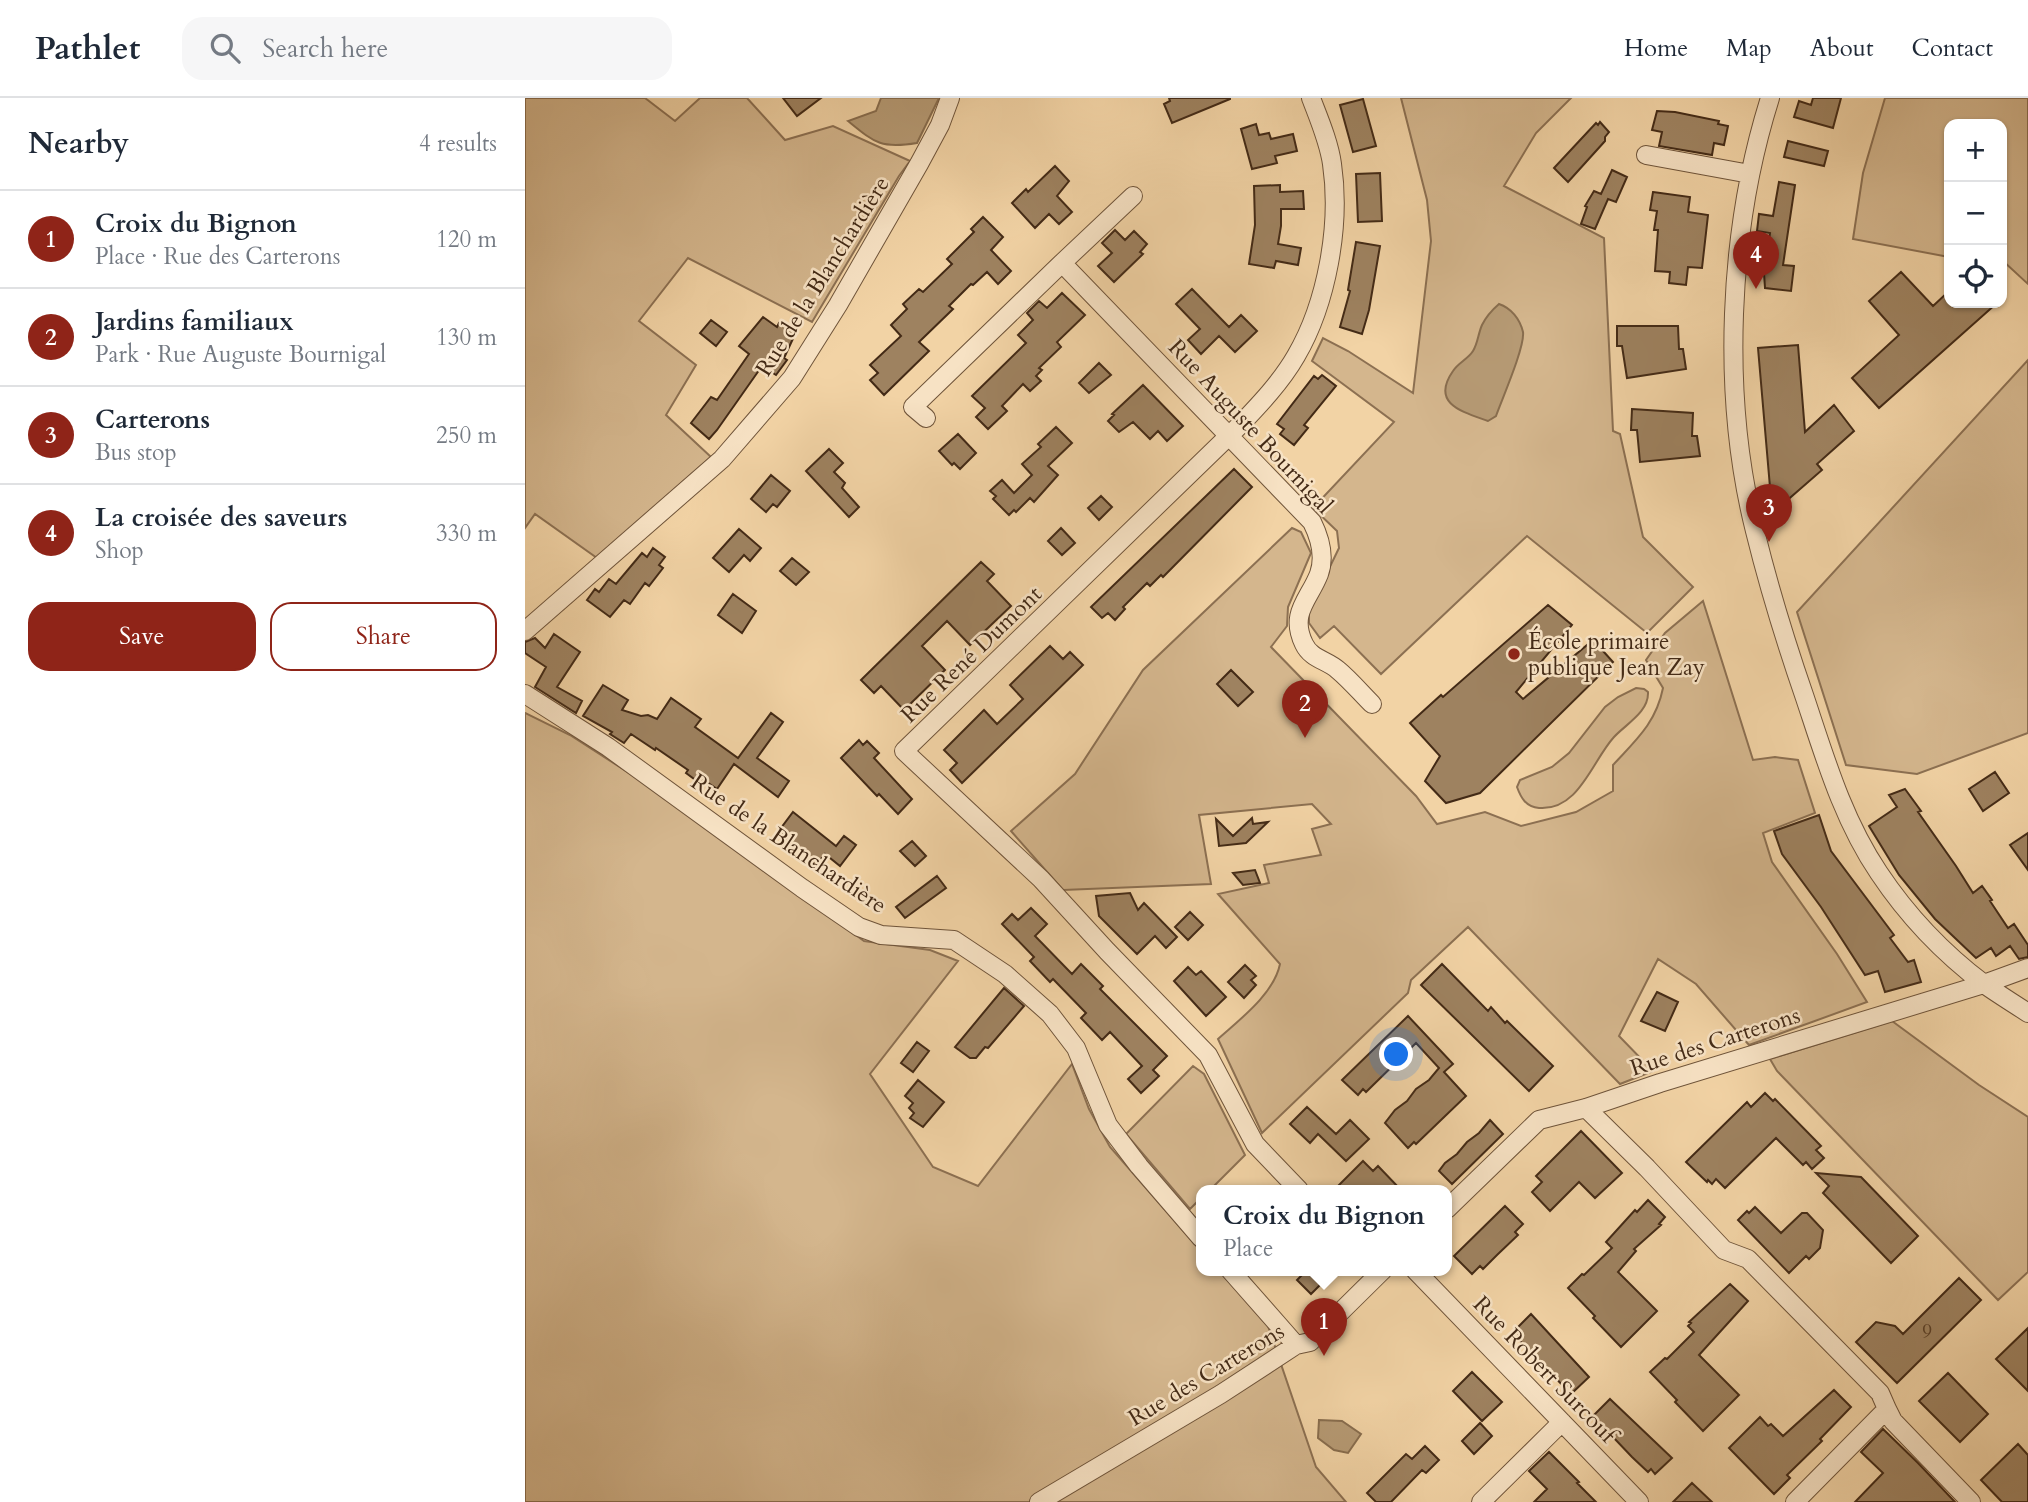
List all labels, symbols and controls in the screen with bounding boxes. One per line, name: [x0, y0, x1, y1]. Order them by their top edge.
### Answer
search box: [182, 17, 672, 80]
text: Pathlet: [35, 26, 140, 71]
icon: search: [206, 29, 244, 67]
text: Search here: [262, 31, 388, 66]
text: Home: [1624, 32, 1688, 65]
text: Map: [1726, 32, 1772, 65]
text: About: [1810, 32, 1874, 65]
text: Contact: [1912, 32, 1993, 65]
map controls: [1944, 119, 2007, 308]
button: +: [1944, 119, 2007, 182]
text: Nearby: [28, 123, 129, 164]
text: 4 results: [419, 128, 497, 159]
street label: Rue de la Blanchardière: [748, 171, 896, 382]
button: −: [1944, 182, 2007, 245]
text: Croix du Bignon: [95, 206, 297, 241]
text: 1: [45, 224, 57, 255]
text: 120 m: [436, 224, 497, 255]
pin: 4: [1733, 231, 1779, 289]
text: Place · Rue des Carterons: [95, 241, 340, 272]
button: locate: [1944, 245, 2007, 308]
text: Jardins familiaux: [95, 304, 294, 339]
text: 2: [45, 322, 57, 353]
text: 130 m: [436, 322, 497, 353]
street label: Rue Auguste Bournigal: [1161, 332, 1340, 521]
text: Park · Rue Auguste Bournigal: [95, 339, 386, 370]
text: Carterons: [95, 402, 210, 437]
text: 3: [45, 420, 57, 451]
text: 250 m: [436, 420, 497, 451]
text: Bus stop: [95, 437, 177, 468]
pin: 3: [1746, 484, 1792, 542]
text: La croisée des saveurs: [95, 500, 347, 535]
text: 4: [45, 518, 57, 549]
text: 330 m: [436, 518, 497, 549]
text: Shop: [95, 535, 144, 566]
street label: Rue René Dumont: [894, 579, 1049, 730]
button: Save: [28, 602, 256, 671]
button: Share: [270, 602, 497, 671]
place label: École primaire publique Jean Zay: [1528, 626, 1705, 683]
marker: École primaire publique Jean Zay: [1506, 646, 1522, 662]
pin: 2: [1282, 680, 1328, 738]
street label: Rue de la Blanchardière: [685, 766, 893, 921]
street label: Rue des Carterons: [1626, 999, 1804, 1084]
your location: [1379, 1037, 1413, 1071]
popup: [1196, 1185, 1452, 1276]
text: Croix du Bignon: [1223, 1198, 1425, 1233]
text: Place: [1223, 1233, 1273, 1264]
street label: Rue Robert Surcouf: [1466, 1289, 1626, 1452]
pin: 1: [1301, 1298, 1347, 1356]
street label: Rue des Carterons: [1122, 1316, 1290, 1433]
house number: 9: [1922, 1319, 1932, 1345]

